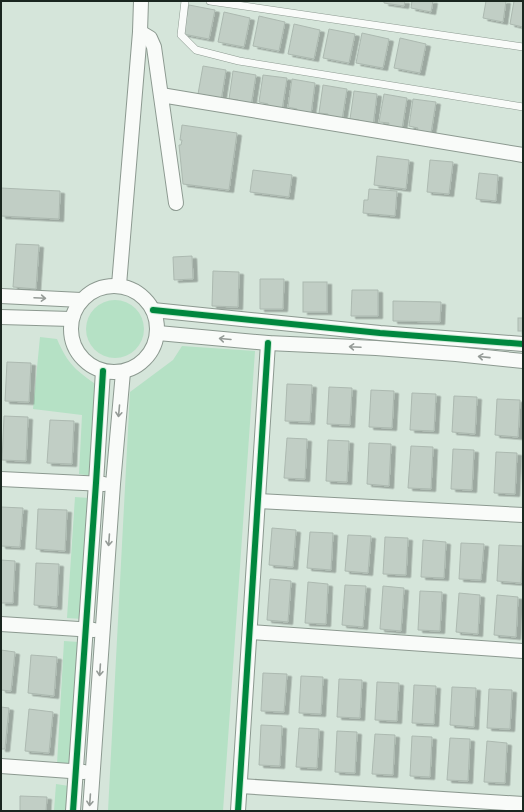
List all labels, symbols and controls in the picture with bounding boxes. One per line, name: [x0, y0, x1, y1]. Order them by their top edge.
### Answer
one-way arrow: [33, 295, 46, 302]
one-way arrow: [219, 336, 232, 343]
one-way arrow: [349, 343, 362, 351]
one-way arrow: [478, 353, 491, 361]
one-way arrow: [116, 404, 123, 417]
one-way arrow: [105, 533, 112, 546]
one-way arrow: [96, 663, 103, 676]
one-way arrow: [87, 793, 94, 806]

